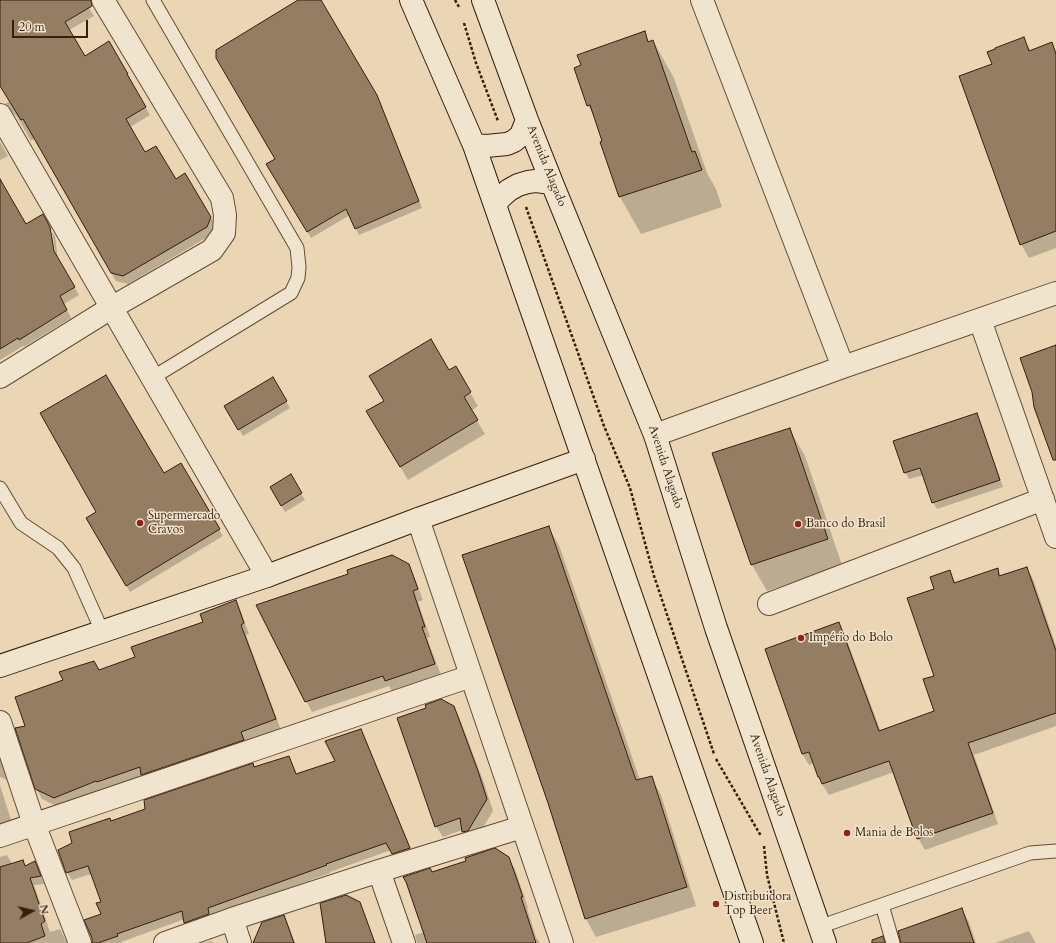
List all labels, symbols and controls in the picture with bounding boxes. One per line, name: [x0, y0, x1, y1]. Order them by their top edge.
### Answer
scale bar: [14, 12, 90, 38]
text: 20 m: [19, 19, 45, 35]
street label: Avenida Alagado: [523, 123, 569, 209]
street label: Avenida Alagado: [645, 424, 685, 510]
place label: Supermercado Cravos: [148, 509, 220, 537]
place label: Banco do Brasil: [806, 517, 886, 531]
marker: Supermercado Cravos: [135, 518, 145, 528]
marker: Banco do Brasil: [793, 519, 803, 529]
place label: Império do Bolo: [809, 631, 893, 645]
marker: Império do Bolo: [796, 633, 806, 643]
street label: Avenida Alagado: [746, 732, 788, 818]
place label: Mania de Bolos: [855, 826, 933, 840]
marker: Mania de Bolos: [842, 828, 852, 838]
place label: Distribuidora Top Beer: [724, 890, 792, 918]
north arrow: [12, 891, 52, 931]
marker: Distribuidora Top Beer: [711, 899, 721, 909]
text: N: [36, 903, 52, 915]

